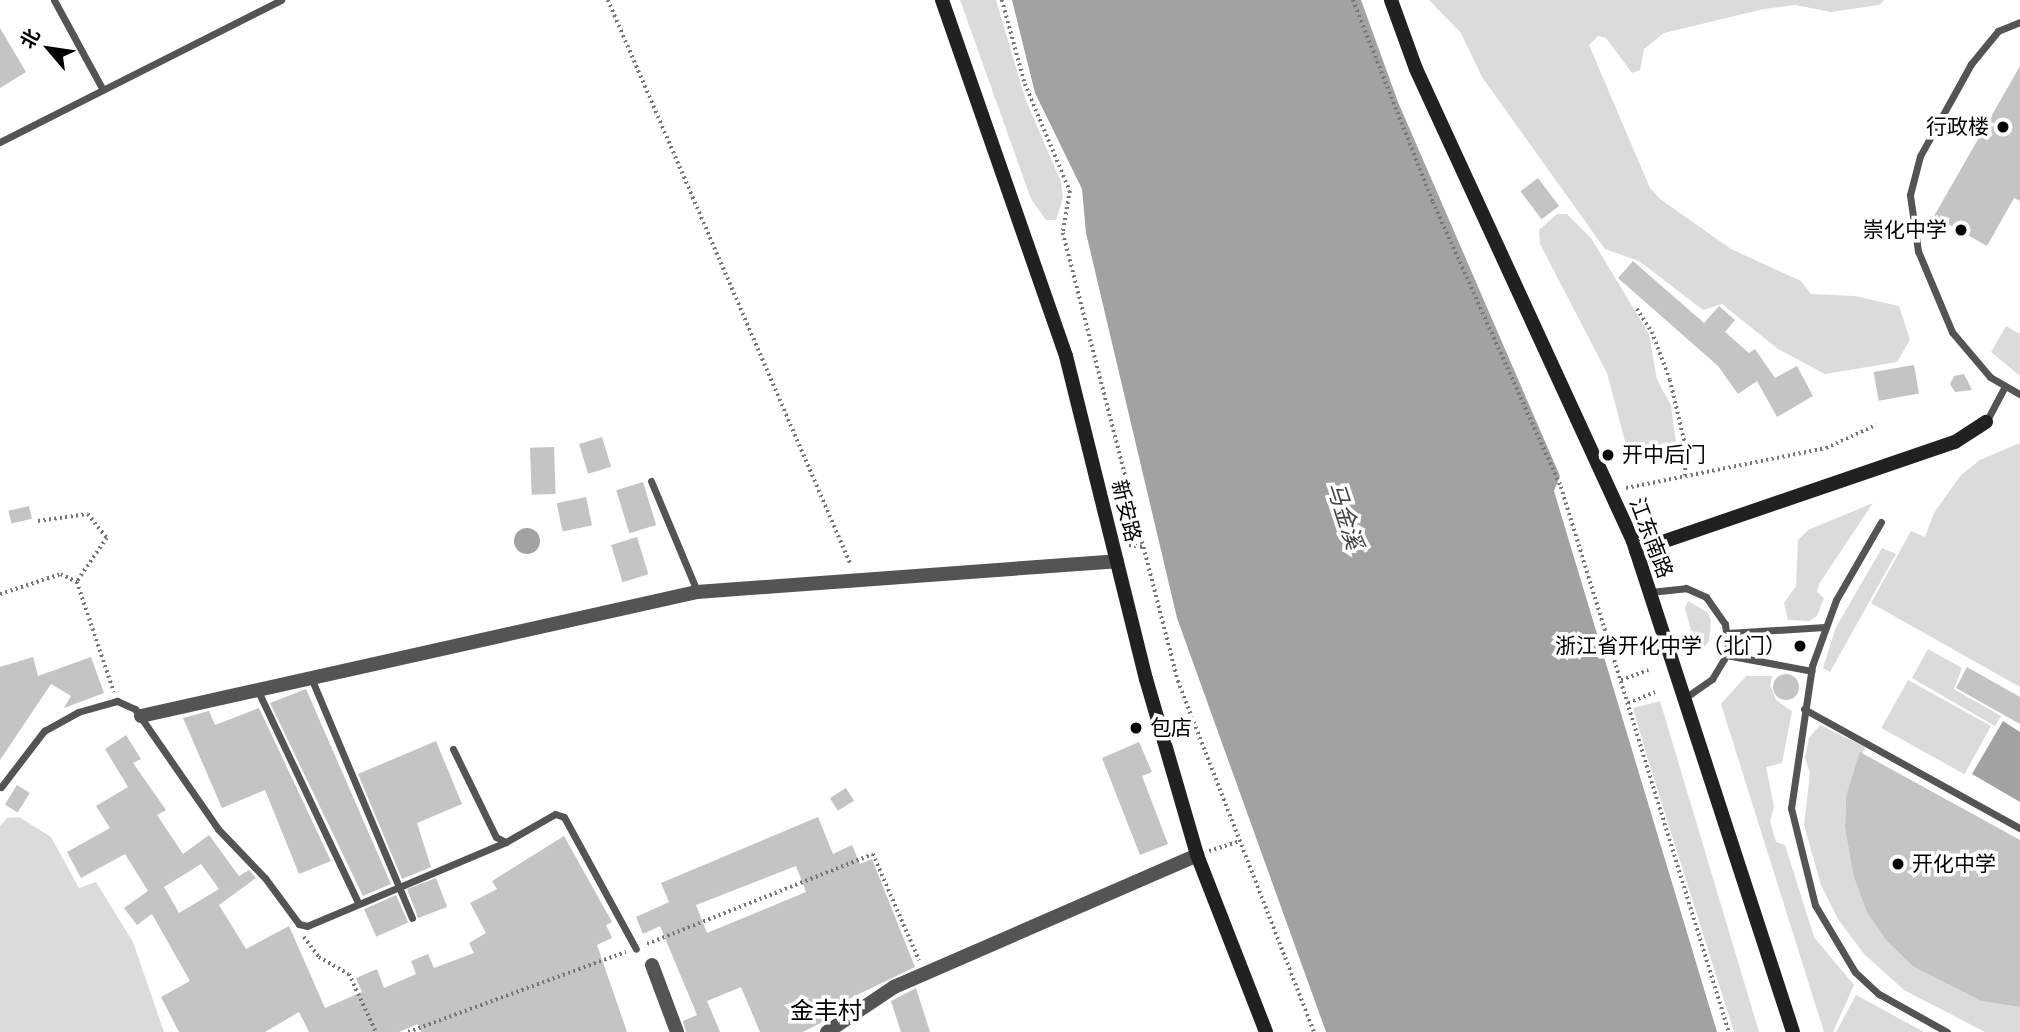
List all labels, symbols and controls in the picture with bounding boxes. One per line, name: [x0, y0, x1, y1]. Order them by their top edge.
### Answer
north arrow: [14, 14, 84, 84]
text: 北: [15, 24, 47, 53]
place label: 行政楼: [1926, 114, 1989, 140]
marker: 行政楼: [1995, 119, 2011, 135]
place label: 崇化中学: [1863, 217, 1947, 243]
marker: 崇化中学: [1953, 222, 1969, 238]
place label: 开中后门: [1622, 442, 1706, 468]
marker: 开中后门: [1600, 447, 1616, 463]
street label: 新安路: [1106, 477, 1146, 545]
water label: 马金溪: [1320, 479, 1368, 553]
street label: 江东南路: [1624, 494, 1678, 582]
place label: 浙江省开化中学（北门）: [1555, 633, 1786, 659]
marker: 浙江省开化中学（北门）: [1792, 638, 1808, 654]
place label: 包店: [1150, 715, 1192, 741]
marker: 包店: [1128, 720, 1144, 736]
place label: 开化中学: [1912, 851, 1996, 877]
marker: 开化中学: [1890, 856, 1906, 872]
district label: 金丰村: [790, 998, 862, 1026]

